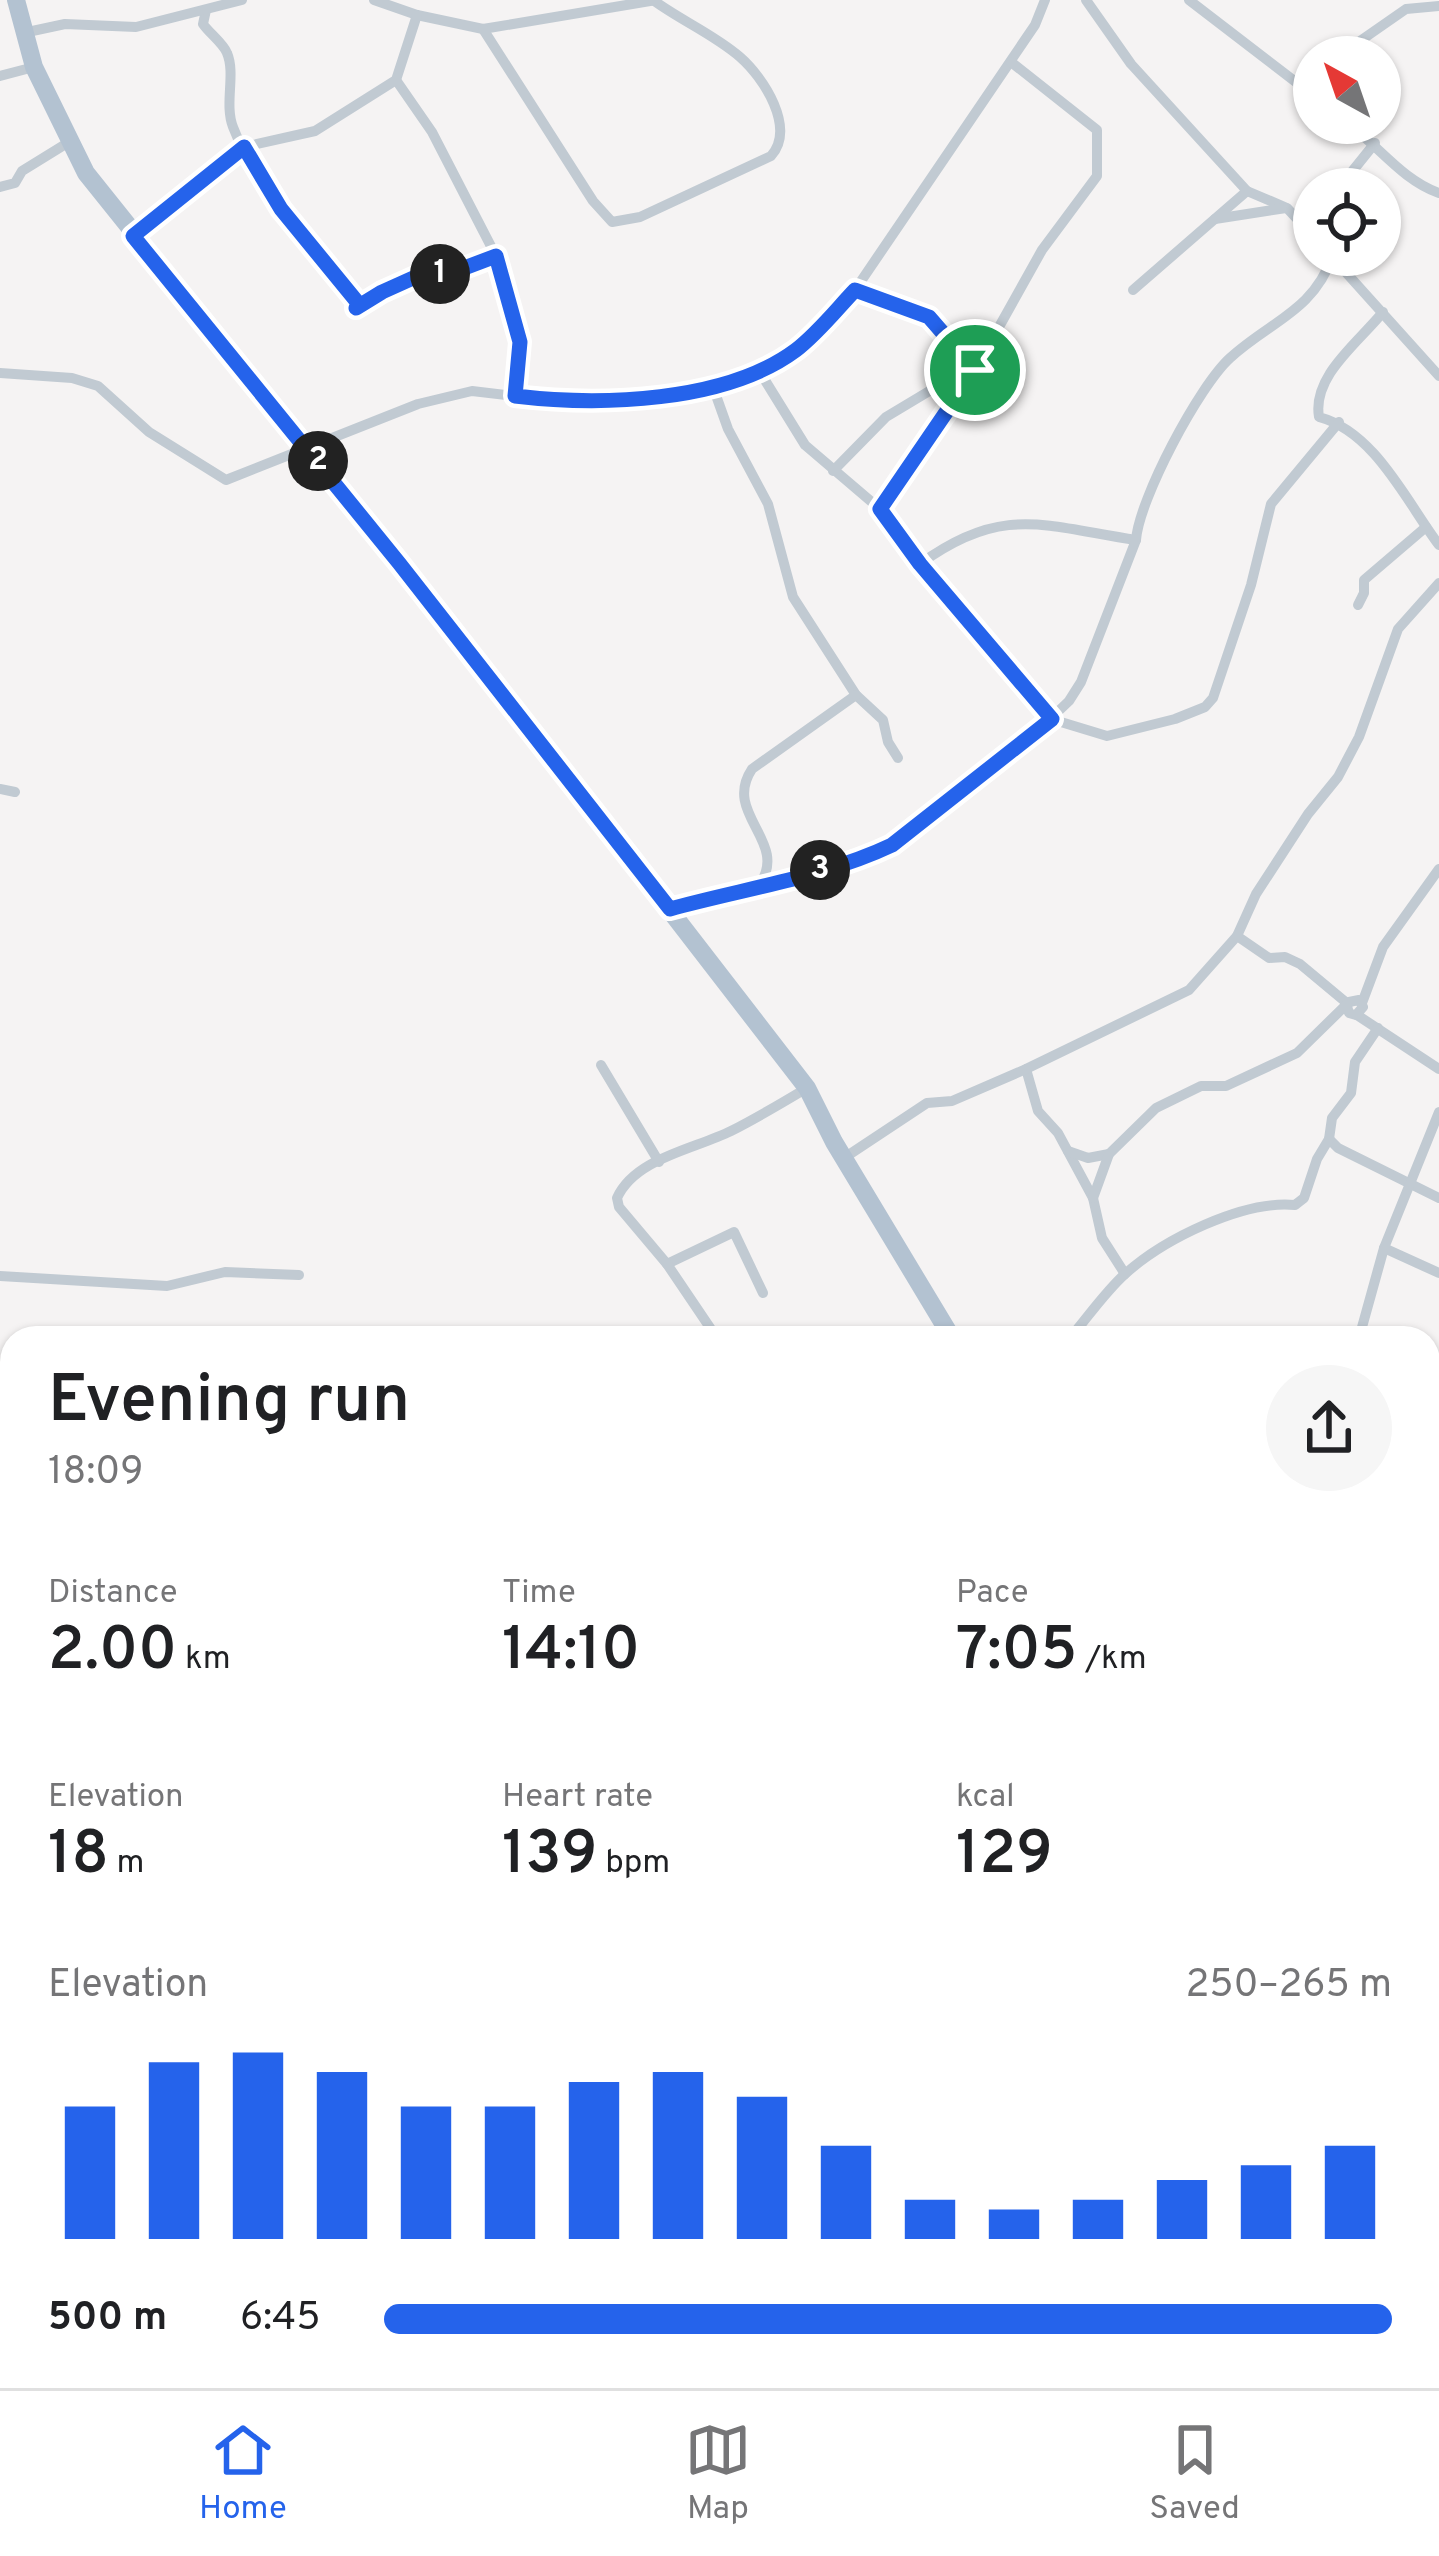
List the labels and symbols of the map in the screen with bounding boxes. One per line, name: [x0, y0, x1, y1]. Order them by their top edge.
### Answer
north arrow: [1293, 36, 1401, 144]
pin: 1: [410, 244, 470, 304]
pin: [924, 319, 1026, 421]
pin: 2: [288, 431, 348, 491]
pin: 3: [790, 840, 850, 900]

